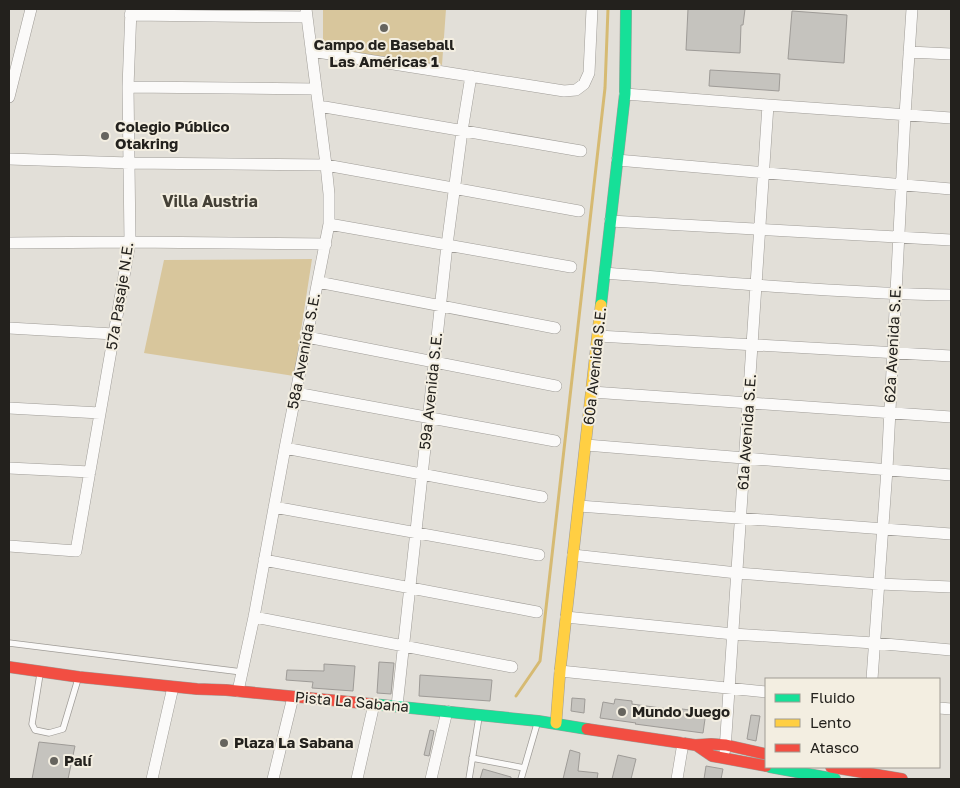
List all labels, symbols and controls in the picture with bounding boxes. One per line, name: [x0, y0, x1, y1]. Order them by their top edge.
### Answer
marker: Campo de Baseball Las Américas 1: [378, 22, 390, 34]
place label: Campo de Baseball Las Américas 1: [314, 35, 454, 70]
place label: Colegio Público Otakring: [115, 117, 230, 152]
marker: Colegio Público Otakring: [99, 130, 111, 142]
district label: Villa Austria: [162, 191, 258, 211]
street label: 57a Pasaje N.E.: [102, 240, 136, 351]
street label: 62a Avenida S.E.: [880, 284, 904, 403]
street label: 58a Avenida S.E.: [283, 291, 323, 411]
street label: 60a Avenida S.E.: [579, 306, 609, 426]
street label: 59a Avenida S.E.: [415, 331, 445, 451]
street label: 61a Avenida S.E.: [733, 373, 759, 491]
legend: [765, 678, 940, 768]
street label: Pista La Sabana: [294, 687, 410, 715]
text: Fluido: [810, 688, 855, 706]
place label: Mundo Juego: [632, 702, 730, 720]
marker: Mundo Juego: [616, 706, 628, 718]
text: Lento: [810, 713, 851, 731]
place label: Plaza La Sabana: [234, 733, 354, 751]
marker: Plaza La Sabana: [218, 737, 230, 749]
text: Atasco: [810, 738, 859, 756]
place label: Palí: [64, 751, 94, 769]
marker: Palí: [48, 755, 60, 767]

